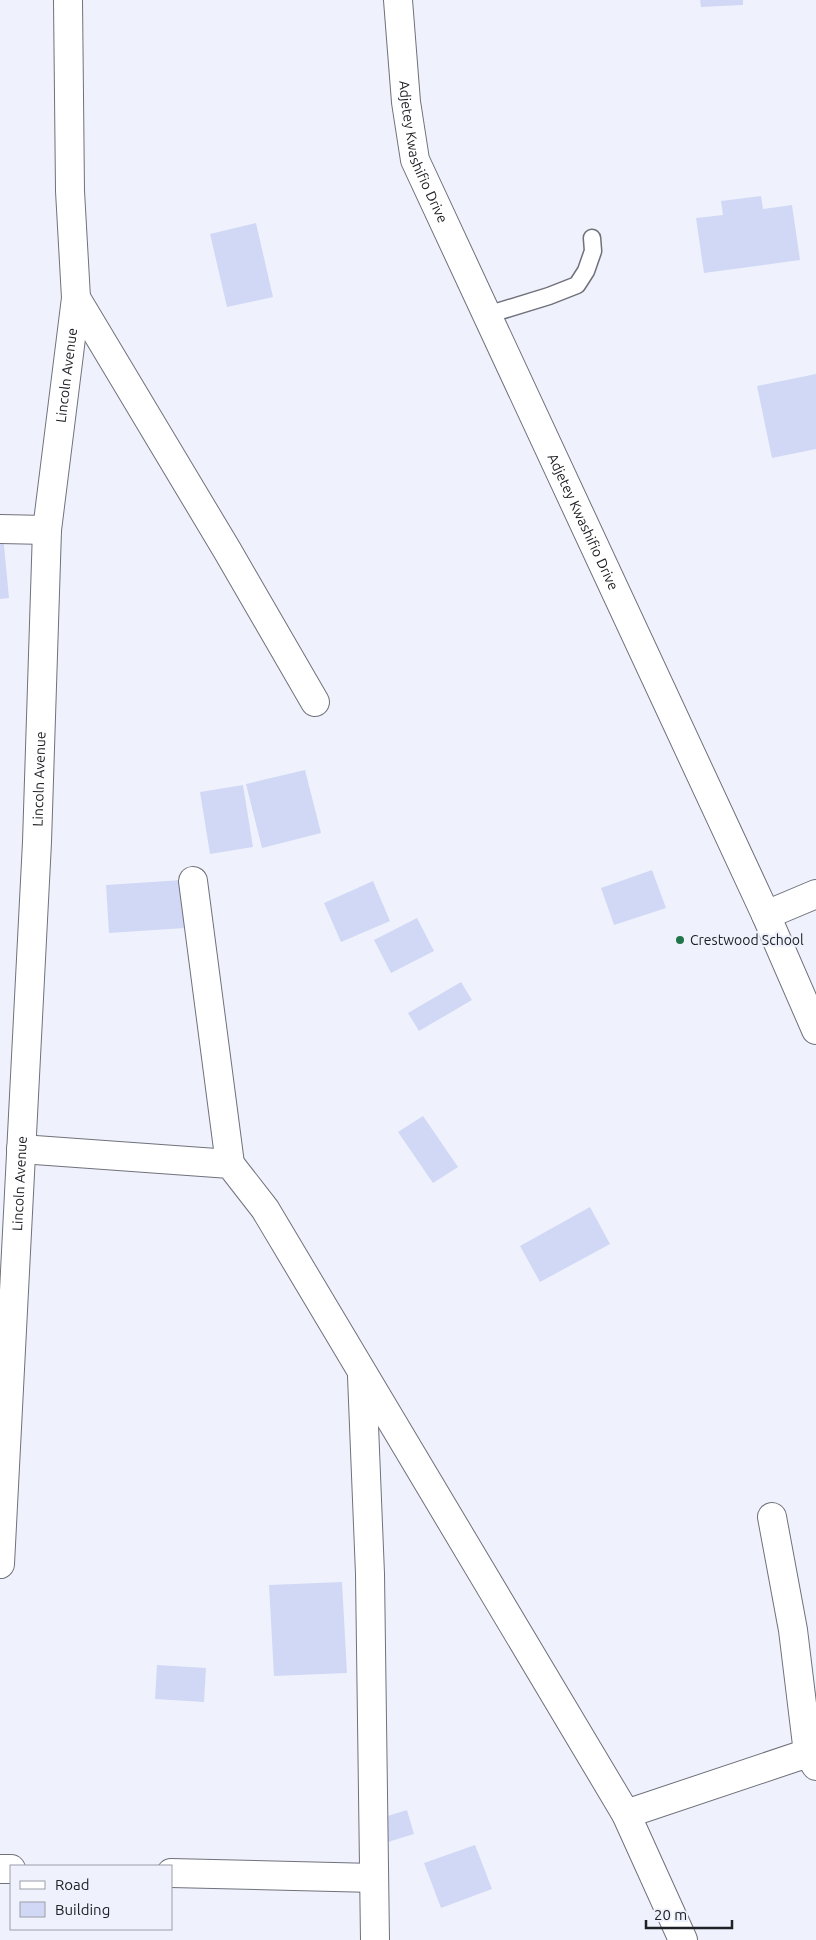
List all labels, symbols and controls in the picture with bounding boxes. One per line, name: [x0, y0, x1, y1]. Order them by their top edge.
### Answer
street label: Adjetey Kwashifio Drive: [396, 80, 451, 225]
street label: Lincoln Avenue: [52, 327, 80, 424]
street label: Adjetey Kwashifio Drive: [545, 451, 622, 592]
street label: Lincoln Avenue: [29, 731, 49, 827]
place label: Crestwood School: [690, 932, 804, 948]
marker: Crestwood School: [674, 934, 686, 946]
street label: Lincoln Avenue: [9, 1135, 30, 1232]
legend: [10, 1865, 172, 1930]
text: Road: [55, 1876, 90, 1893]
scale bar: [646, 1898, 732, 1930]
text: Building: [55, 1901, 110, 1918]
text: 20 m: [654, 1906, 687, 1923]

